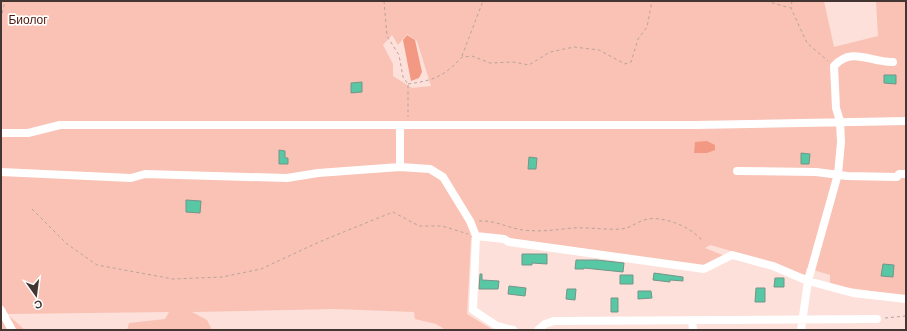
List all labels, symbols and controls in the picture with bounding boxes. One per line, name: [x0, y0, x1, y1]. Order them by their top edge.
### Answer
park label: Биолог: [8, 12, 48, 26]
north arrow: [16, 275, 56, 315]
text: С: [33, 298, 44, 312]

